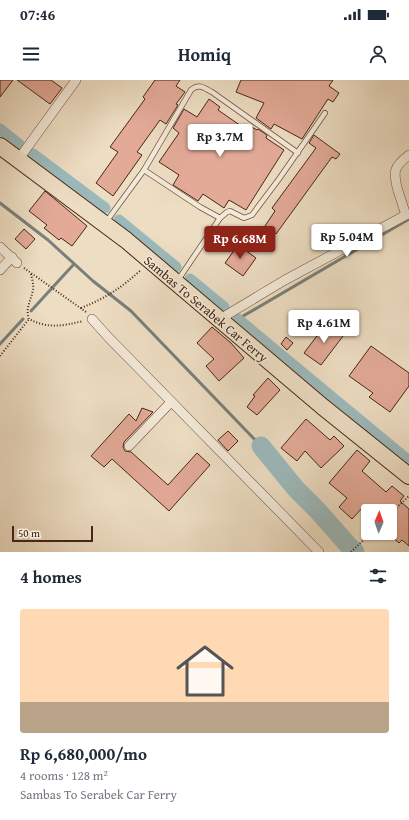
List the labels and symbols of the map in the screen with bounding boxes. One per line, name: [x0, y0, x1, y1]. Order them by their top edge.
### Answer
pin: Rp 3.7M: [183, 124, 257, 158]
pin: Rp 5.04M: [306, 224, 388, 258]
pin: Rp 6.68M: [199, 226, 281, 260]
street label: Sambas To Serabek Car Ferry: [140, 251, 273, 367]
pin: Rp 4.61M: [283, 310, 365, 344]
north arrow: [361, 504, 397, 540]
scale bar: [12, 524, 93, 543]

